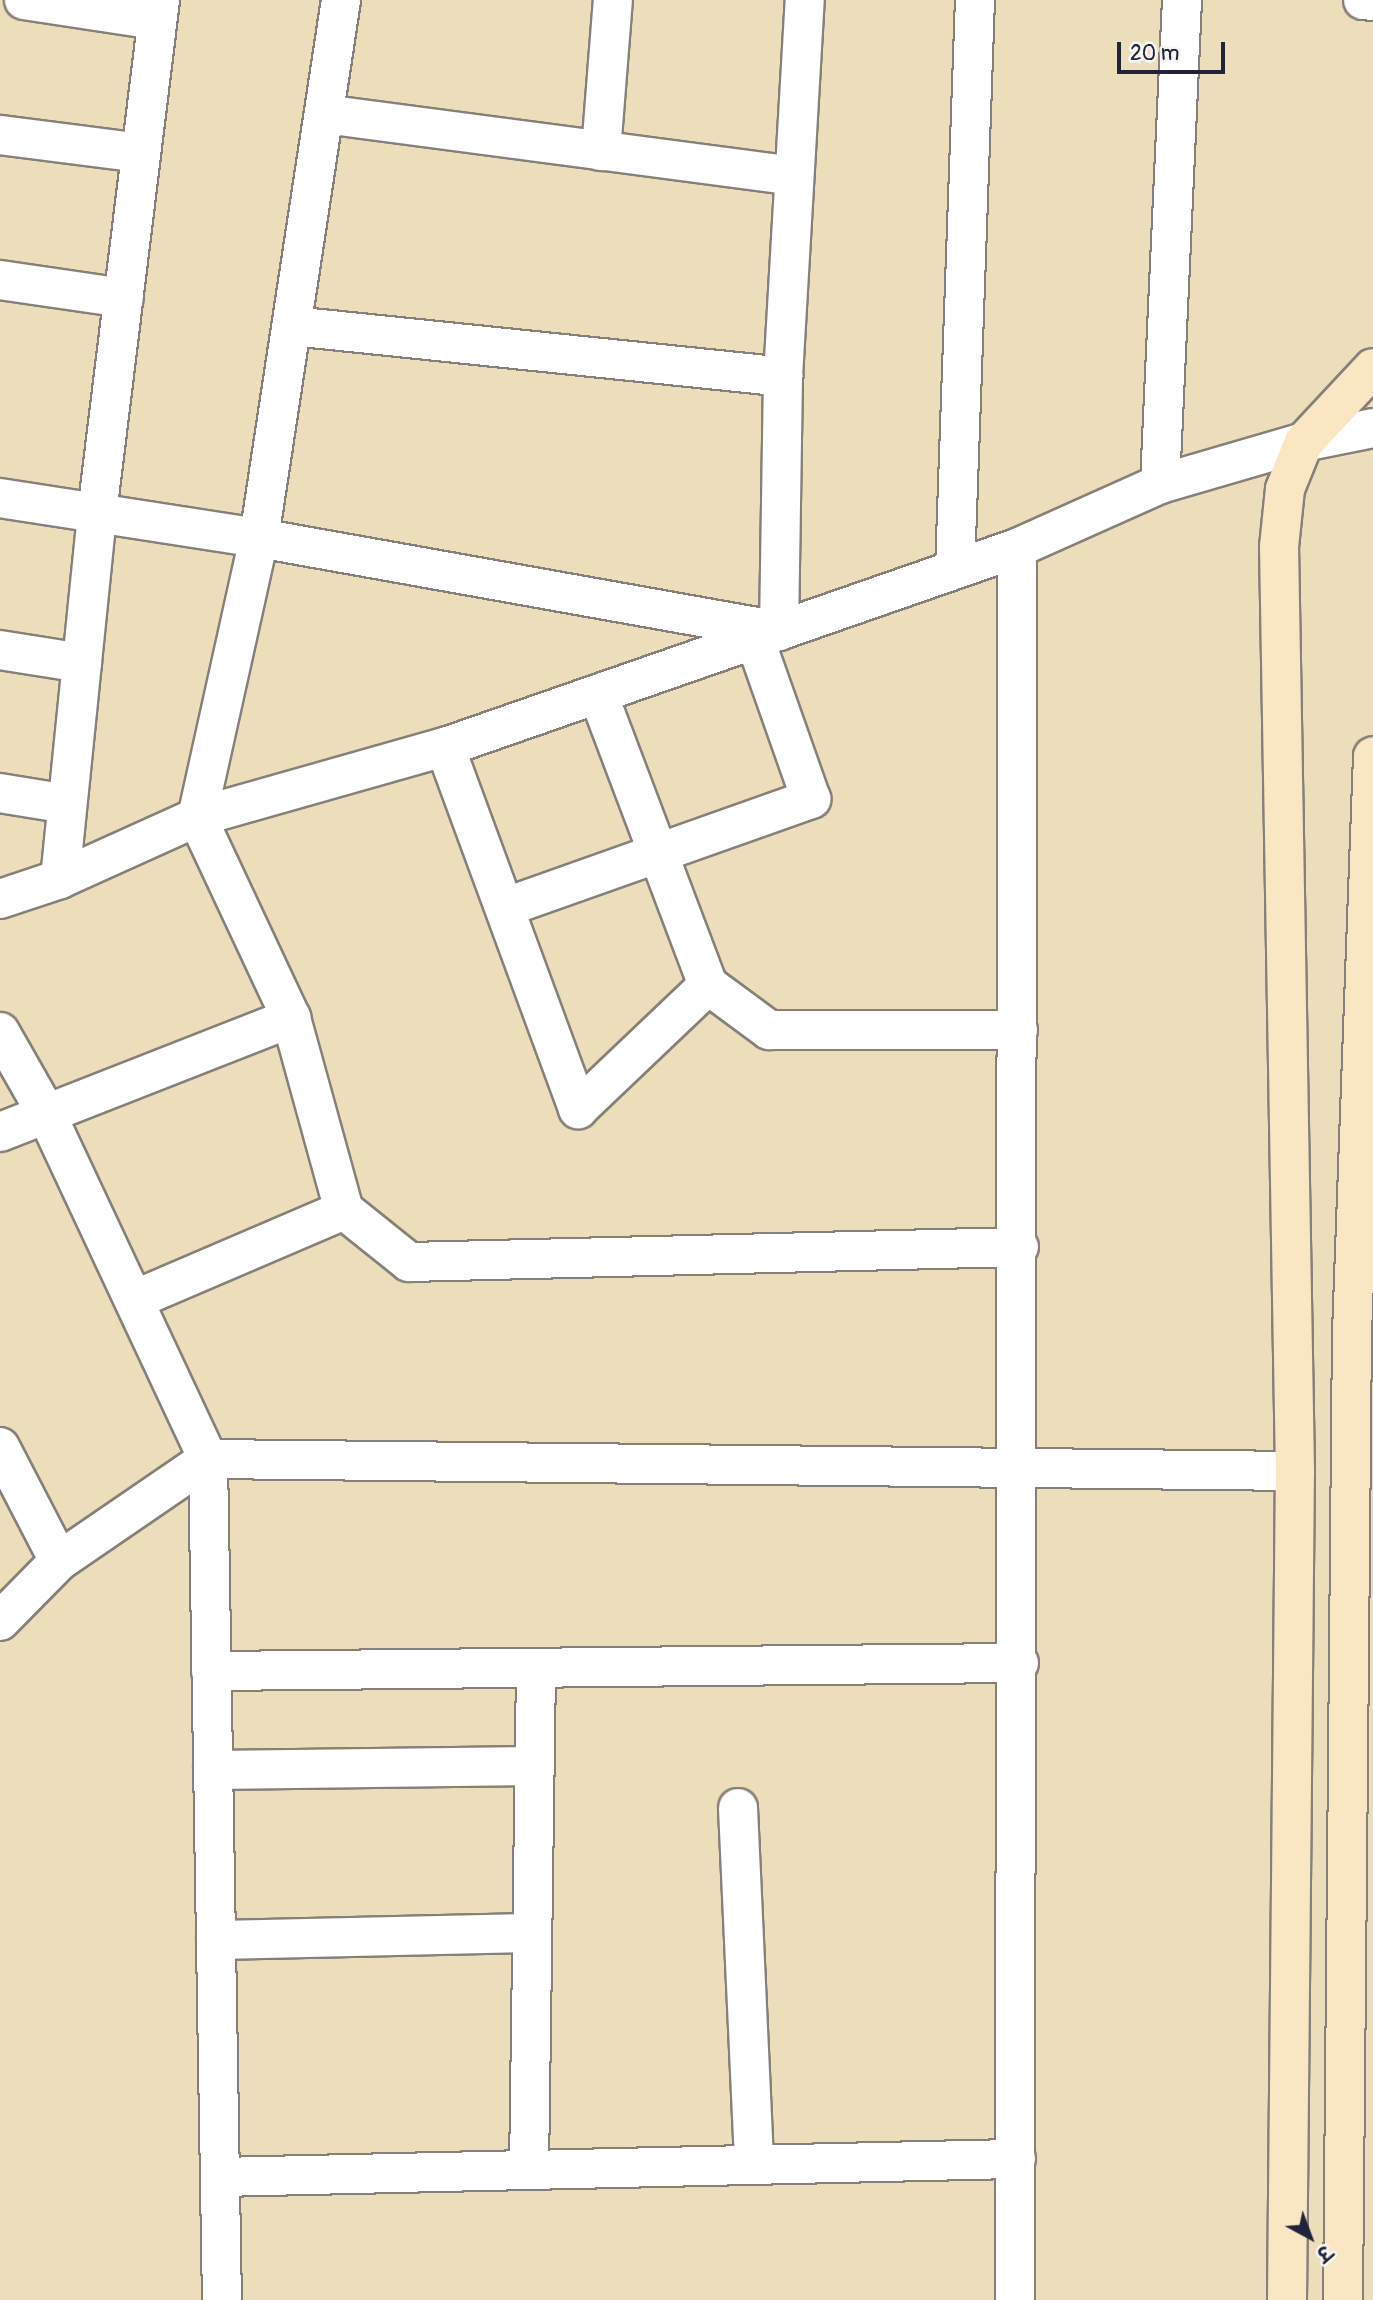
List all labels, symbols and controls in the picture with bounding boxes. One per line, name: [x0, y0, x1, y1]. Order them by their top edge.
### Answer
scale bar: [1121, 28, 1230, 72]
text: 20 m: [1130, 40, 1179, 67]
north arrow: [1275, 2202, 1345, 2272]
text: उ: [1311, 2240, 1336, 2266]

